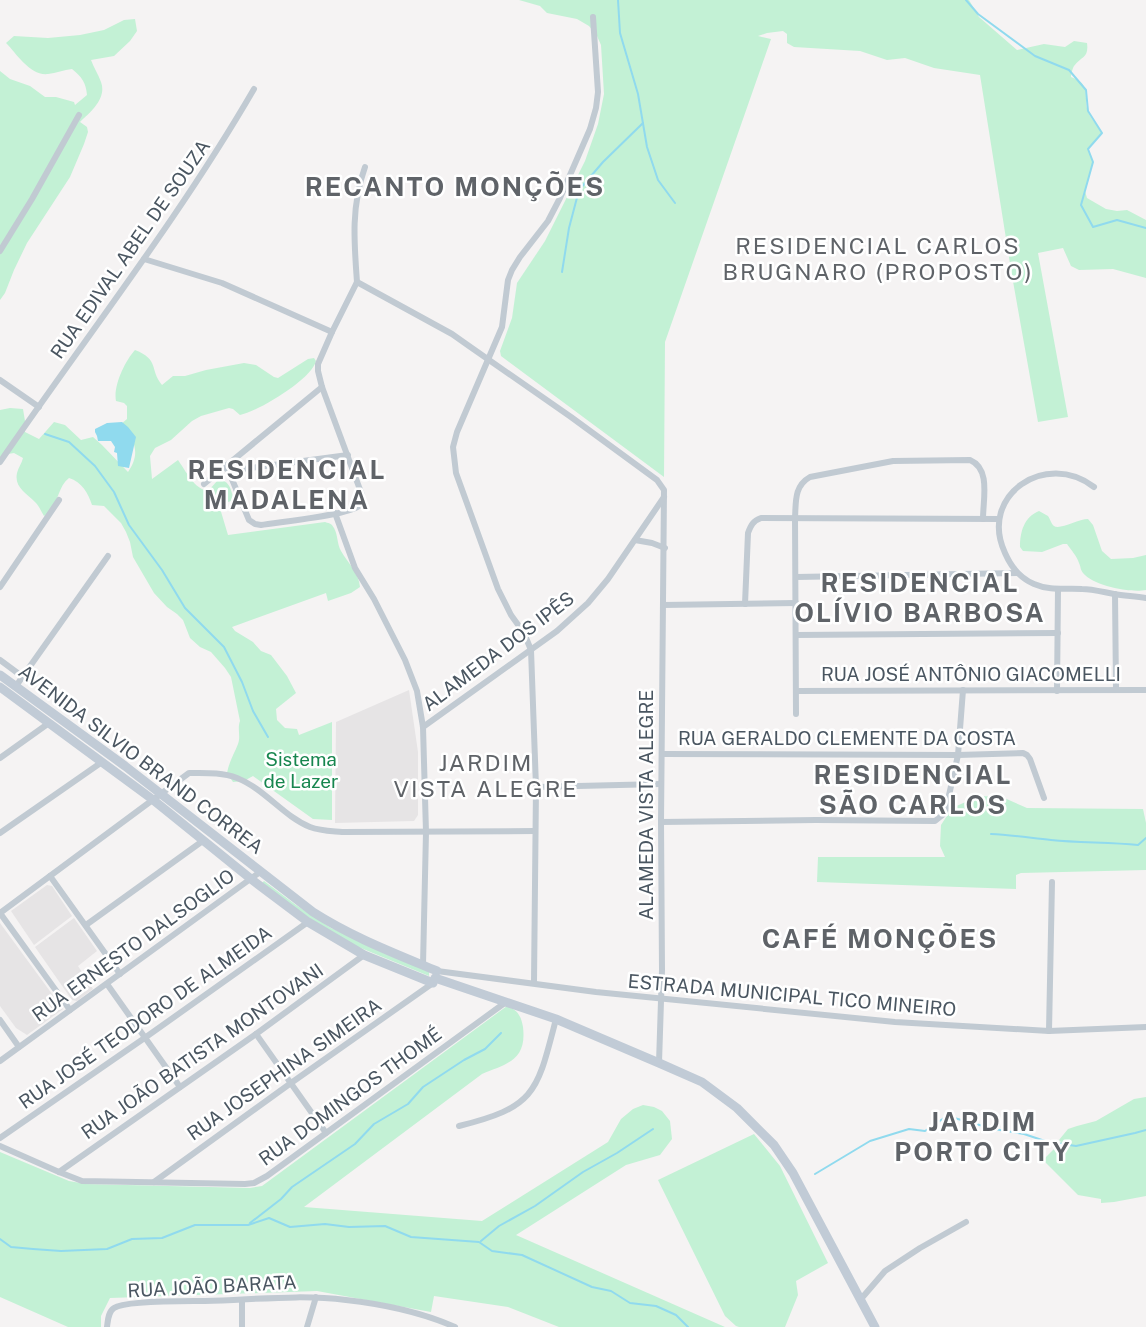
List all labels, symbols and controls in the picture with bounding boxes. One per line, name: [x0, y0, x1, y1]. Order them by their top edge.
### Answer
street label: RUA EDIVAL ABEL DE SOUZA: [46, 135, 214, 363]
district label: RECANTO MONÇÕES: [305, 170, 605, 202]
district label: RESIDENCIAL CARLOS BRUGNARO (PROPOSTO): [722, 232, 1034, 285]
district label: RESIDENCIAL MADALENA: [188, 454, 386, 515]
district label: RESIDENCIAL OLÍVIO BARBOSA: [794, 567, 1046, 628]
street label: ALAMEDA DOS IPÊS: [418, 587, 578, 715]
street label: AVENIDA SILVIO BRAND CORREA: [14, 660, 268, 858]
street label: RUA JOSÉ ANTÔNIO GIACOMELLI: [821, 663, 1121, 685]
street label: ALAMEDA VISTA ALEGRE: [635, 690, 657, 920]
street label: RUA GERALDO CLEMENTE DA COSTA: [678, 727, 1016, 749]
park label: Sistema de Lazer: [264, 748, 338, 792]
district label: JARDIM VISTA ALEGRE: [393, 749, 579, 802]
district label: RESIDENCIAL SÃO CARLOS: [814, 759, 1012, 820]
street label: RUA ERNESTO DALSOGLIO: [28, 864, 238, 1026]
street label: RUA JOSÉ TEODORO DE ALMEIDA: [14, 921, 276, 1113]
district label: CAFÉ MONÇÕES: [762, 922, 998, 954]
street label: RUA JOÃO BATISTA MONTOVANI: [77, 959, 327, 1143]
street label: ESTRADA MUNICIPAL TICO MINEIRO: [627, 970, 957, 1020]
street label: RUA JOSEPHINA SIMEIRA: [183, 993, 385, 1145]
street label: RUA DOMINGOS THOMÉ: [254, 1022, 446, 1170]
district label: JARDIM PORTO CITY: [894, 1106, 1072, 1167]
street label: RUA JOÃO BARATA: [127, 1271, 297, 1301]

